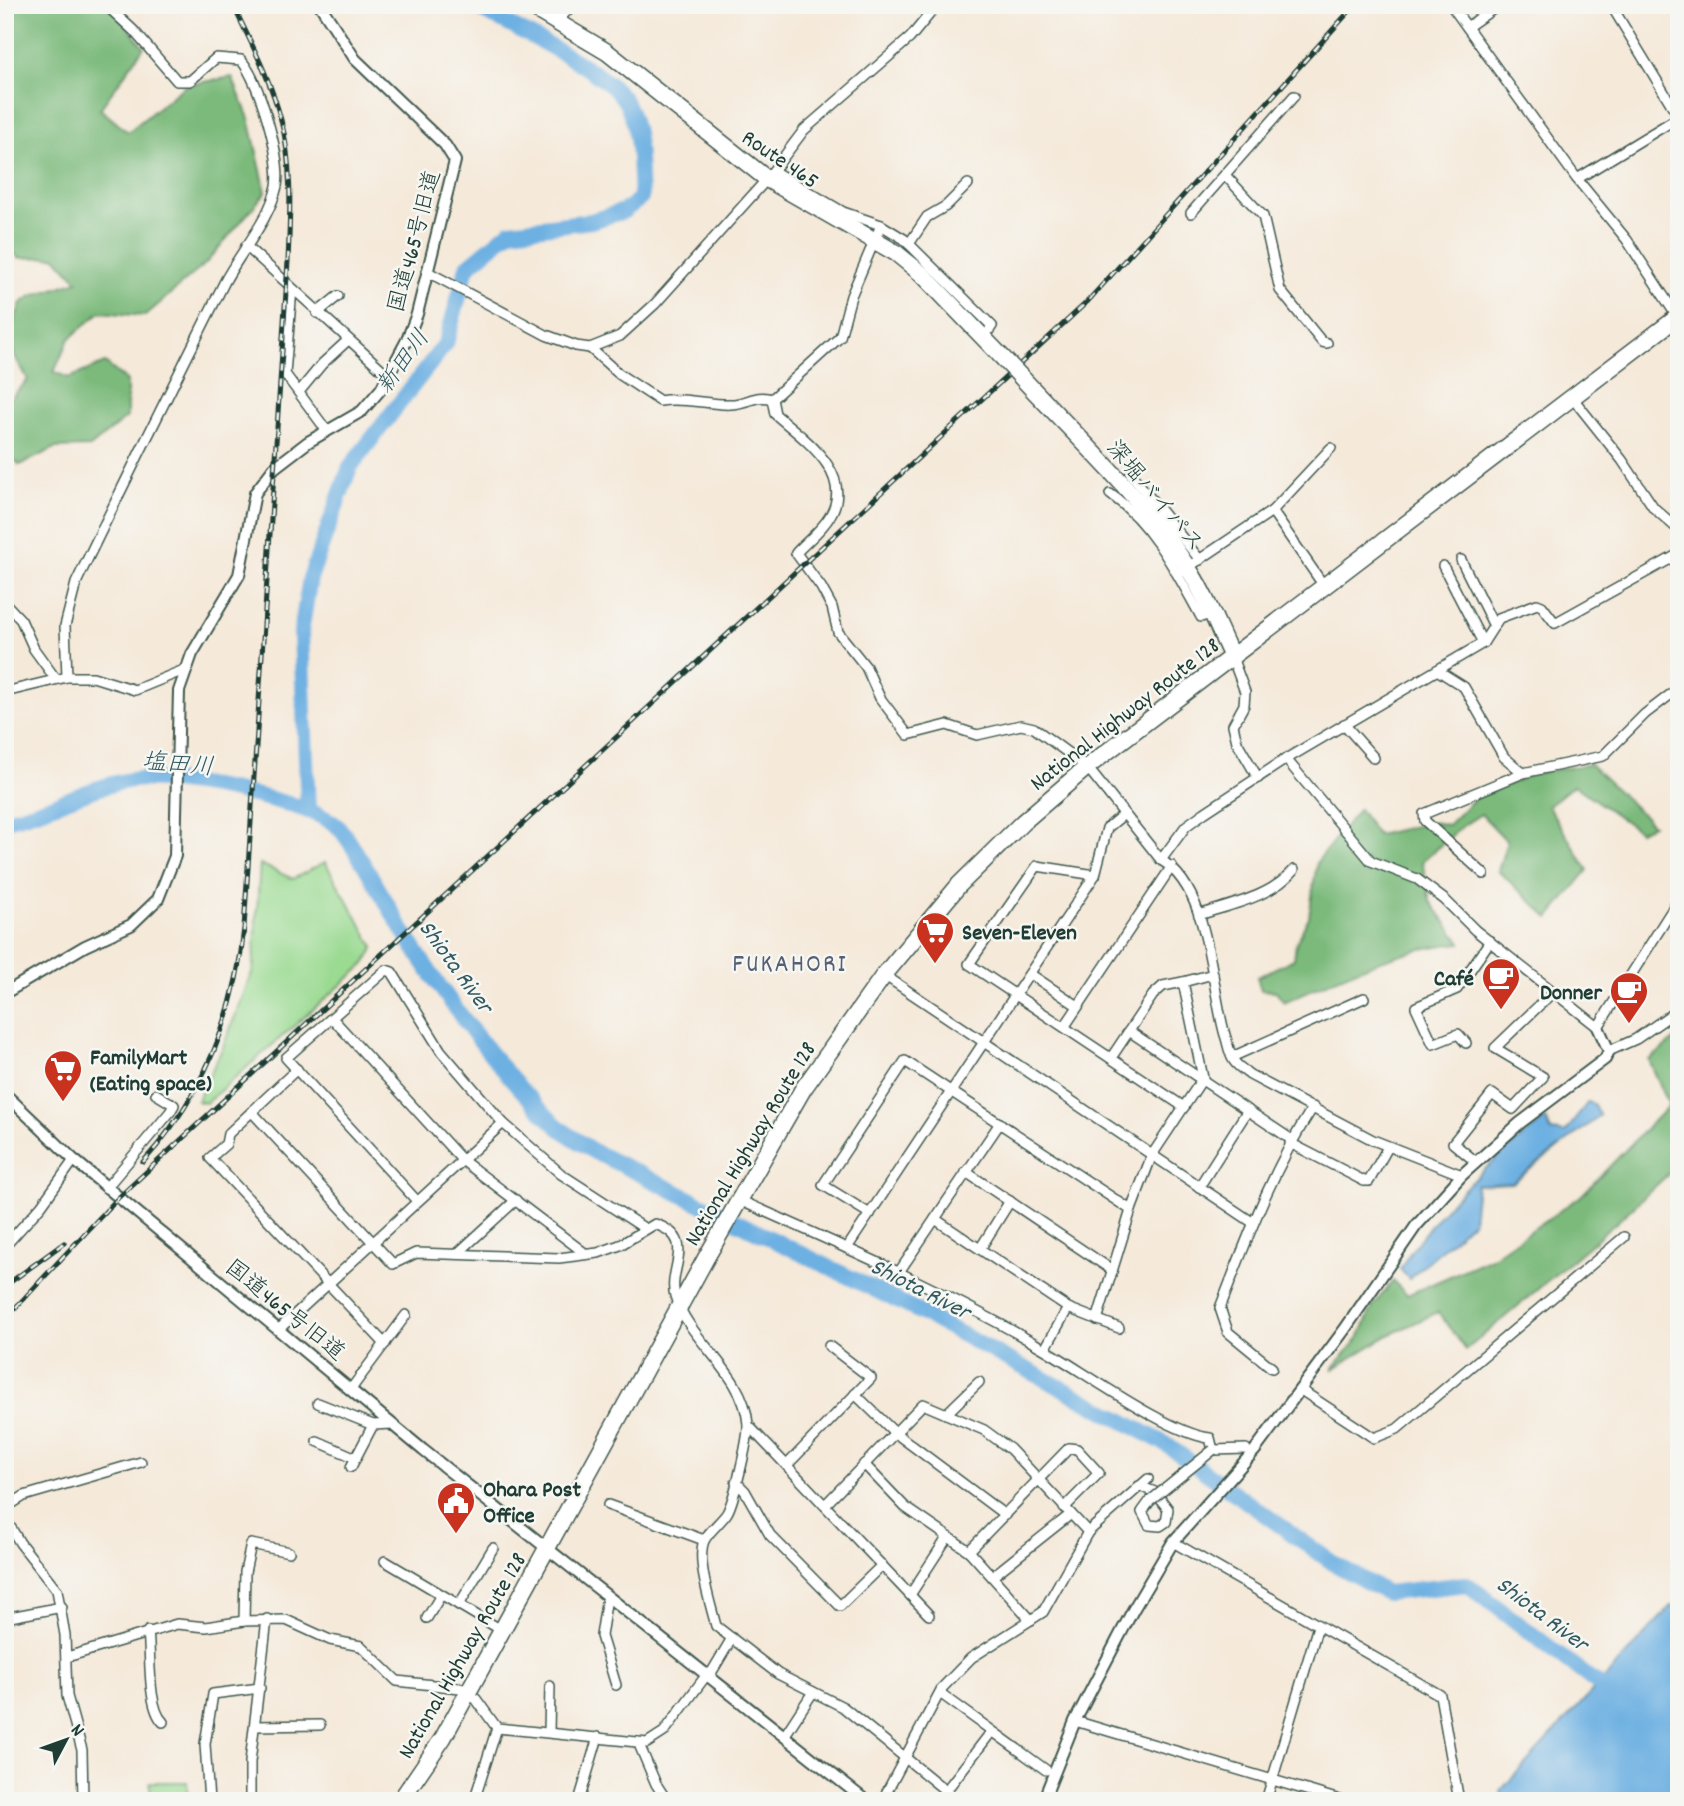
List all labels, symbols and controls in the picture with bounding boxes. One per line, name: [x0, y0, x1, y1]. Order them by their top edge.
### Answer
street label: Route 465: [734, 123, 824, 199]
street label: 国道465号旧道: [381, 167, 451, 317]
water label: 新田川: [370, 324, 439, 402]
street label: 深堀バイパス: [1096, 434, 1210, 561]
street label: National Highway Route 128: [1024, 631, 1228, 801]
water label: 塩田川: [140, 746, 215, 786]
supermarket icon: Seven-Eleven: [914, 910, 956, 965]
water label: Shiota River: [409, 914, 502, 1024]
place label: Seven-Eleven: [962, 918, 1077, 951]
district label: FUKAHORI: [732, 947, 848, 984]
cafe icon: Café: [1480, 956, 1522, 1011]
place label: Café: [1434, 964, 1474, 997]
cafe icon: Donner: [1608, 970, 1650, 1025]
place label: Donner: [1540, 978, 1602, 1011]
street label: National Highway Route 128: [678, 1036, 826, 1253]
place label: FamilyMart (Eating space): [90, 1043, 212, 1102]
supermarket icon: FamilyMart (Eating space): [42, 1048, 84, 1103]
water label: Shiota River: [864, 1251, 978, 1332]
street label: 国道465号旧道: [216, 1253, 351, 1371]
place label: Ohara Post Office: [483, 1475, 581, 1534]
public building icon: Ohara Post Office: [435, 1480, 477, 1535]
street label: National Highway Route 128: [391, 1547, 537, 1766]
water label: Shiota River: [1488, 1569, 1597, 1663]
north arrow: [32, 1704, 102, 1774]
text: N: [63, 1719, 89, 1744]

